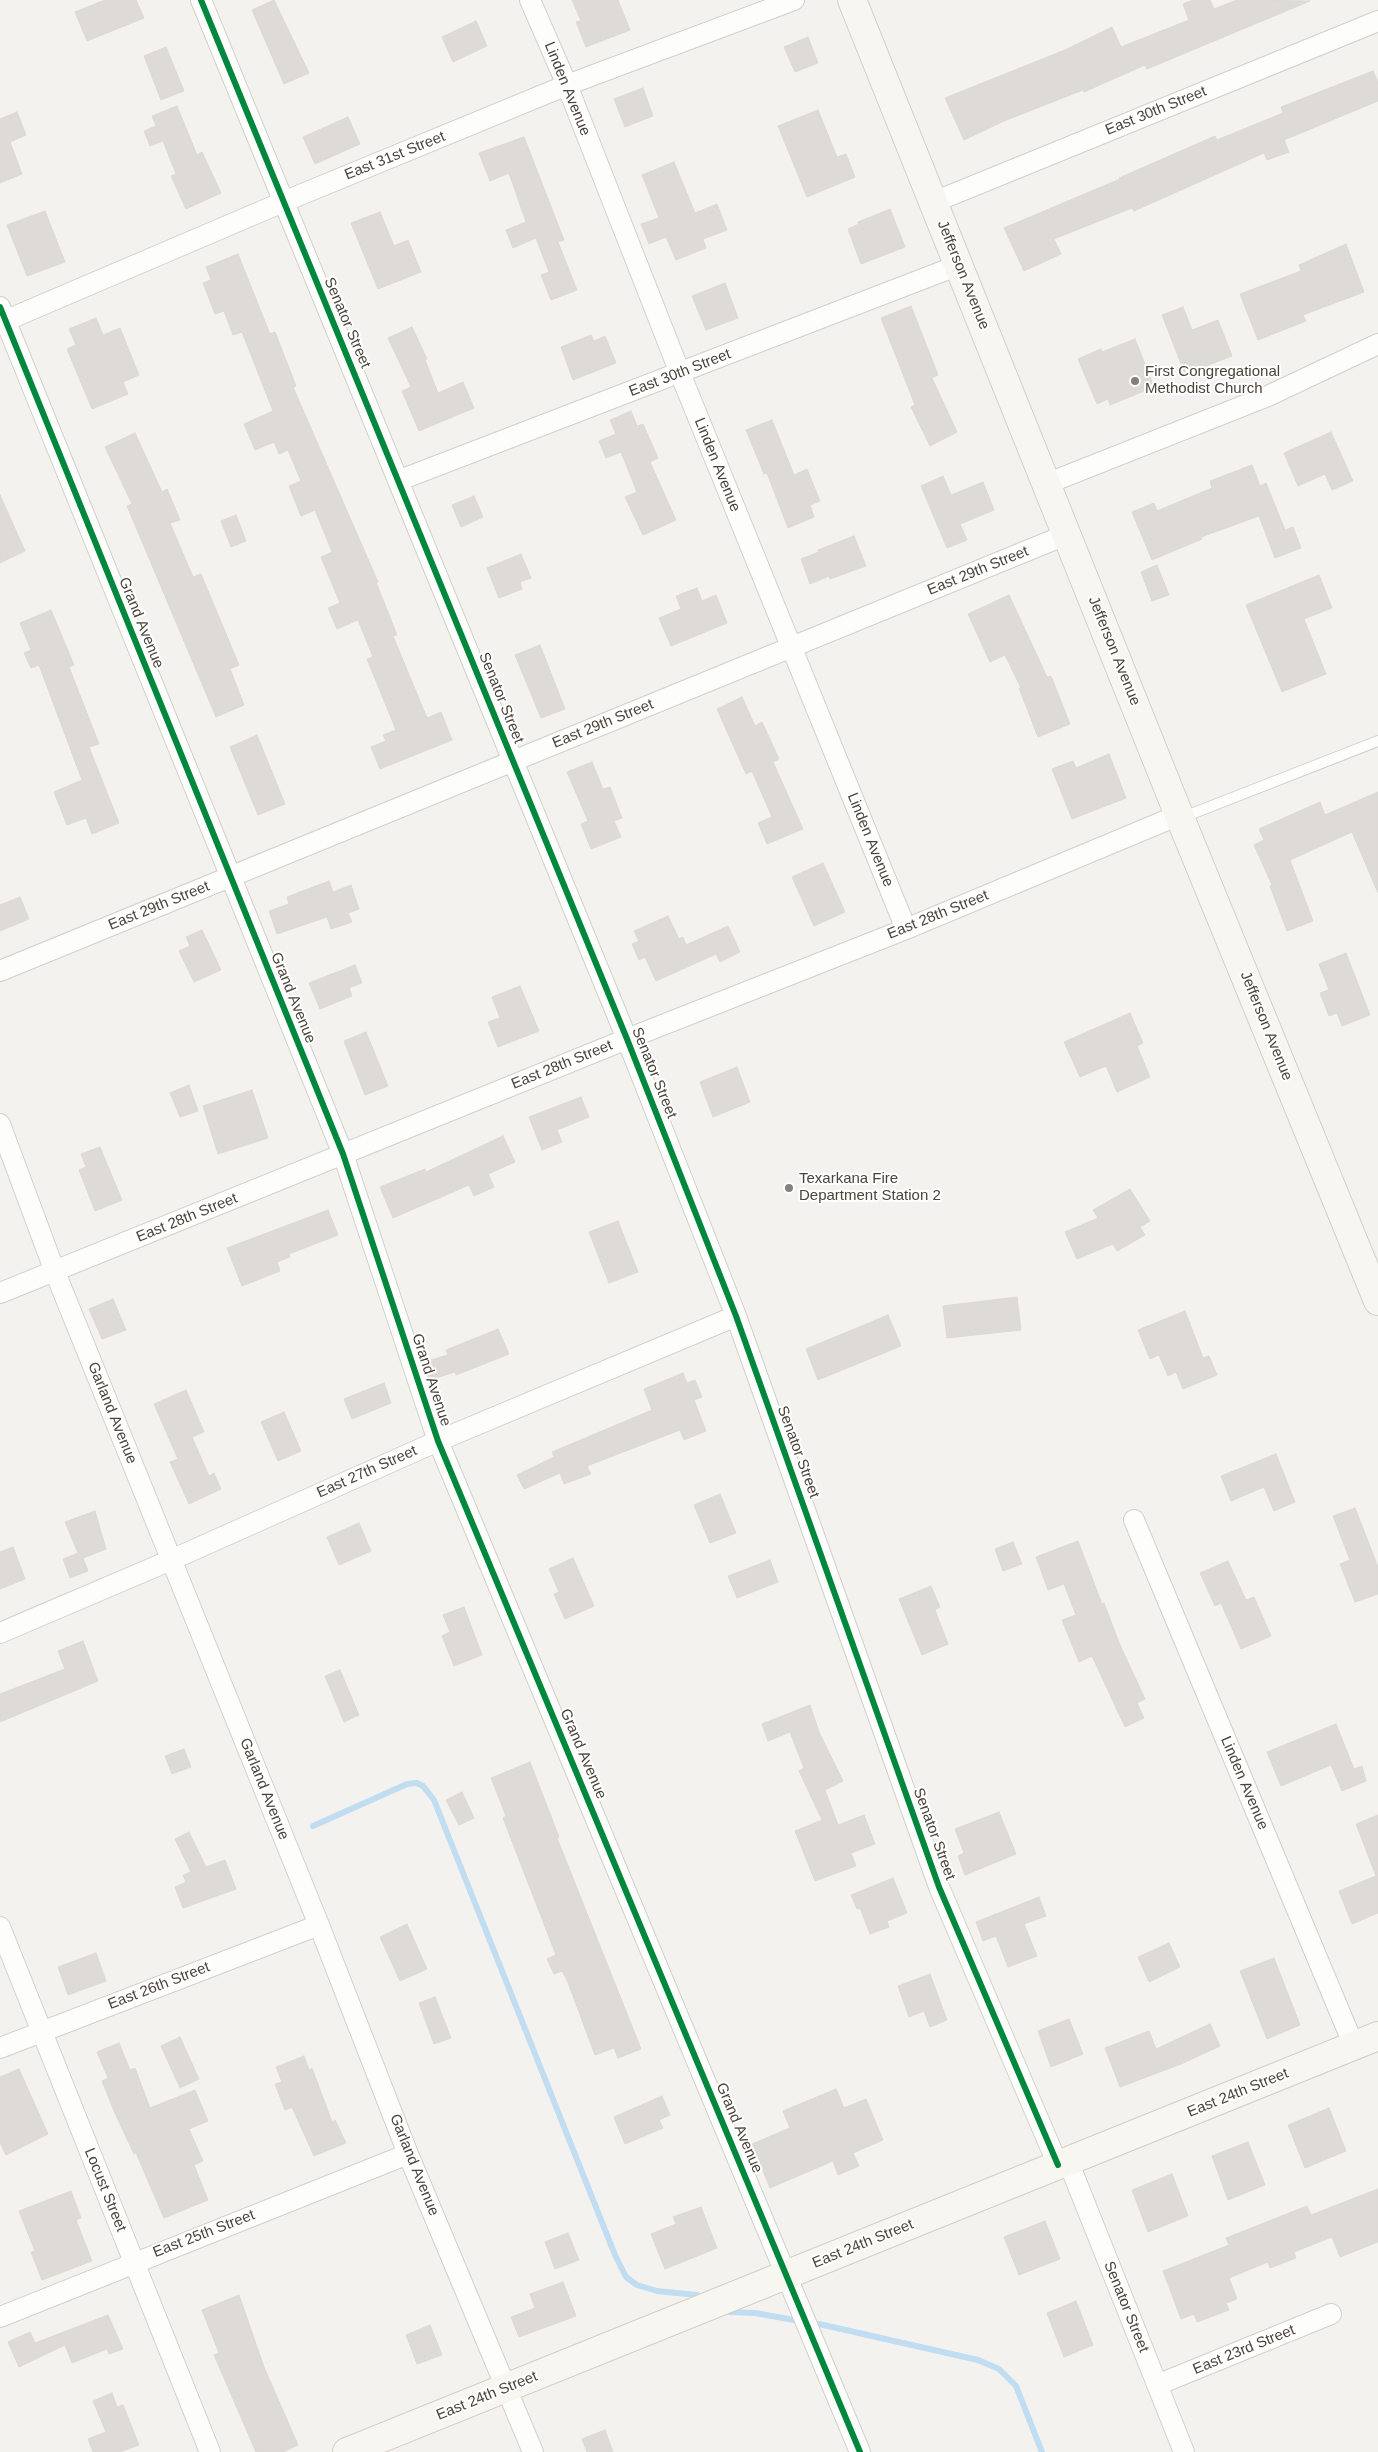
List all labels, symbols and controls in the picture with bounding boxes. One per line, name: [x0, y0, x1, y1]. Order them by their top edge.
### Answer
street label: Linden Avenue: [540, 39, 594, 139]
street label: East 30th Street: [1103, 83, 1209, 139]
street label: East 31st Street: [342, 128, 448, 184]
street label: Jefferson Avenue: [933, 218, 993, 332]
street label: Senator Street: [320, 275, 374, 371]
street label: East 30th Street: [627, 345, 733, 401]
place label: First Congregational Methodist Church: [1145, 363, 1280, 398]
marker: First Congregational Methodist Church: [1129, 375, 1141, 387]
street label: Linden Avenue: [690, 415, 744, 515]
street label: East 29th Street: [925, 543, 1031, 599]
street label: Grand Avenue: [115, 575, 167, 671]
street label: Jefferson Avenue: [1084, 594, 1144, 708]
street label: Senator Street: [475, 650, 527, 746]
street label: East 29th Street: [550, 696, 656, 752]
street label: Linden Avenue: [843, 790, 897, 890]
street label: East 29th Street: [106, 878, 212, 934]
street label: East 28th Street: [885, 887, 991, 943]
street label: Grand Avenue: [267, 950, 319, 1046]
street label: Jefferson Avenue: [1236, 969, 1296, 1083]
street label: Senator Street: [628, 1025, 680, 1121]
street label: East 28th Street: [509, 1037, 615, 1093]
place label: Texarkana Fire Department Station 2: [799, 1170, 941, 1205]
marker: Texarkana Fire Department Station 2: [783, 1182, 795, 1194]
street label: East 28th Street: [134, 1190, 240, 1246]
street label: Grand Avenue: [408, 1331, 454, 1429]
street label: Garland Avenue: [83, 1359, 141, 1467]
street label: Senator Street: [773, 1403, 823, 1501]
street label: East 27th Street: [314, 1442, 420, 1502]
street label: Grand Avenue: [556, 1706, 610, 1802]
street label: Linden Avenue: [1216, 1734, 1272, 1832]
street label: Garland Avenue: [235, 1735, 293, 1843]
street label: Senator Street: [909, 1785, 959, 1883]
street label: East 26th Street: [106, 1958, 212, 2014]
street label: East 24th Street: [1185, 2065, 1291, 2121]
street label: Grand Avenue: [712, 2080, 766, 2176]
street label: Garland Avenue: [385, 2111, 443, 2219]
street label: Locust Street: [80, 2146, 130, 2234]
street label: East 25th Street: [151, 2206, 257, 2262]
street label: East 24th Street: [810, 2216, 916, 2272]
street label: Senator Street: [1100, 2259, 1152, 2355]
street label: East 23rd Street: [1190, 2321, 1298, 2379]
street label: East 24th Street: [434, 2368, 540, 2424]

